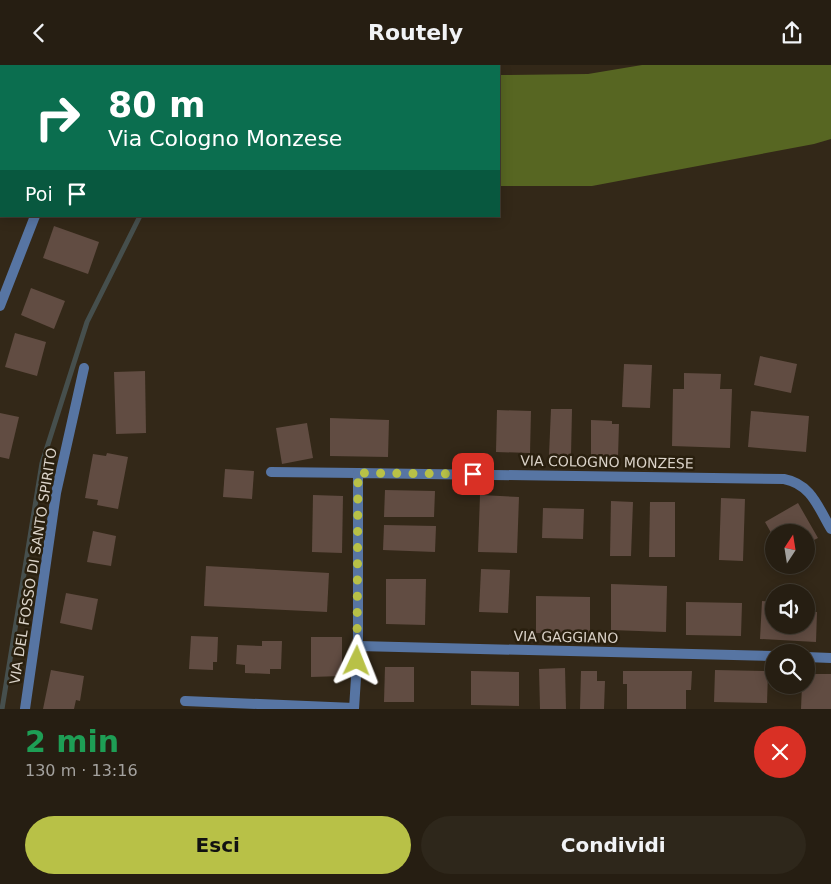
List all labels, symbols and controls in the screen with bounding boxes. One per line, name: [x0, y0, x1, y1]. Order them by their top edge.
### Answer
icon: back: [25, 19, 53, 47]
icon: share: [778, 19, 806, 47]
text: Routely: [368, 20, 463, 45]
icon: right: [25, 85, 90, 150]
text: 80 m: [108, 85, 205, 125]
text: Via Cologno Monzese: [108, 126, 342, 151]
icon: arrive: [63, 180, 91, 208]
text: Poi: [25, 183, 53, 205]
street label: VIA DEL FOSSO DI SANTO SPIRITO: [6, 447, 60, 685]
street label: VIA COLOGNO MONZESE: [520, 452, 694, 472]
pin: [452, 453, 494, 495]
icon: arrive: [459, 460, 487, 488]
north arrow: [765, 524, 815, 574]
map controls: [765, 524, 815, 694]
button: sound: [765, 584, 815, 634]
street label: VIA GAGGIANO: [513, 628, 619, 646]
position arrow: [330, 634, 382, 686]
button: search: [765, 644, 815, 694]
text: 2 min: [25, 724, 119, 759]
button: close: [754, 726, 806, 778]
text: 130 m · 13:16: [25, 761, 138, 780]
button: Esci: [25, 816, 411, 874]
button: Condividi: [421, 816, 806, 874]

